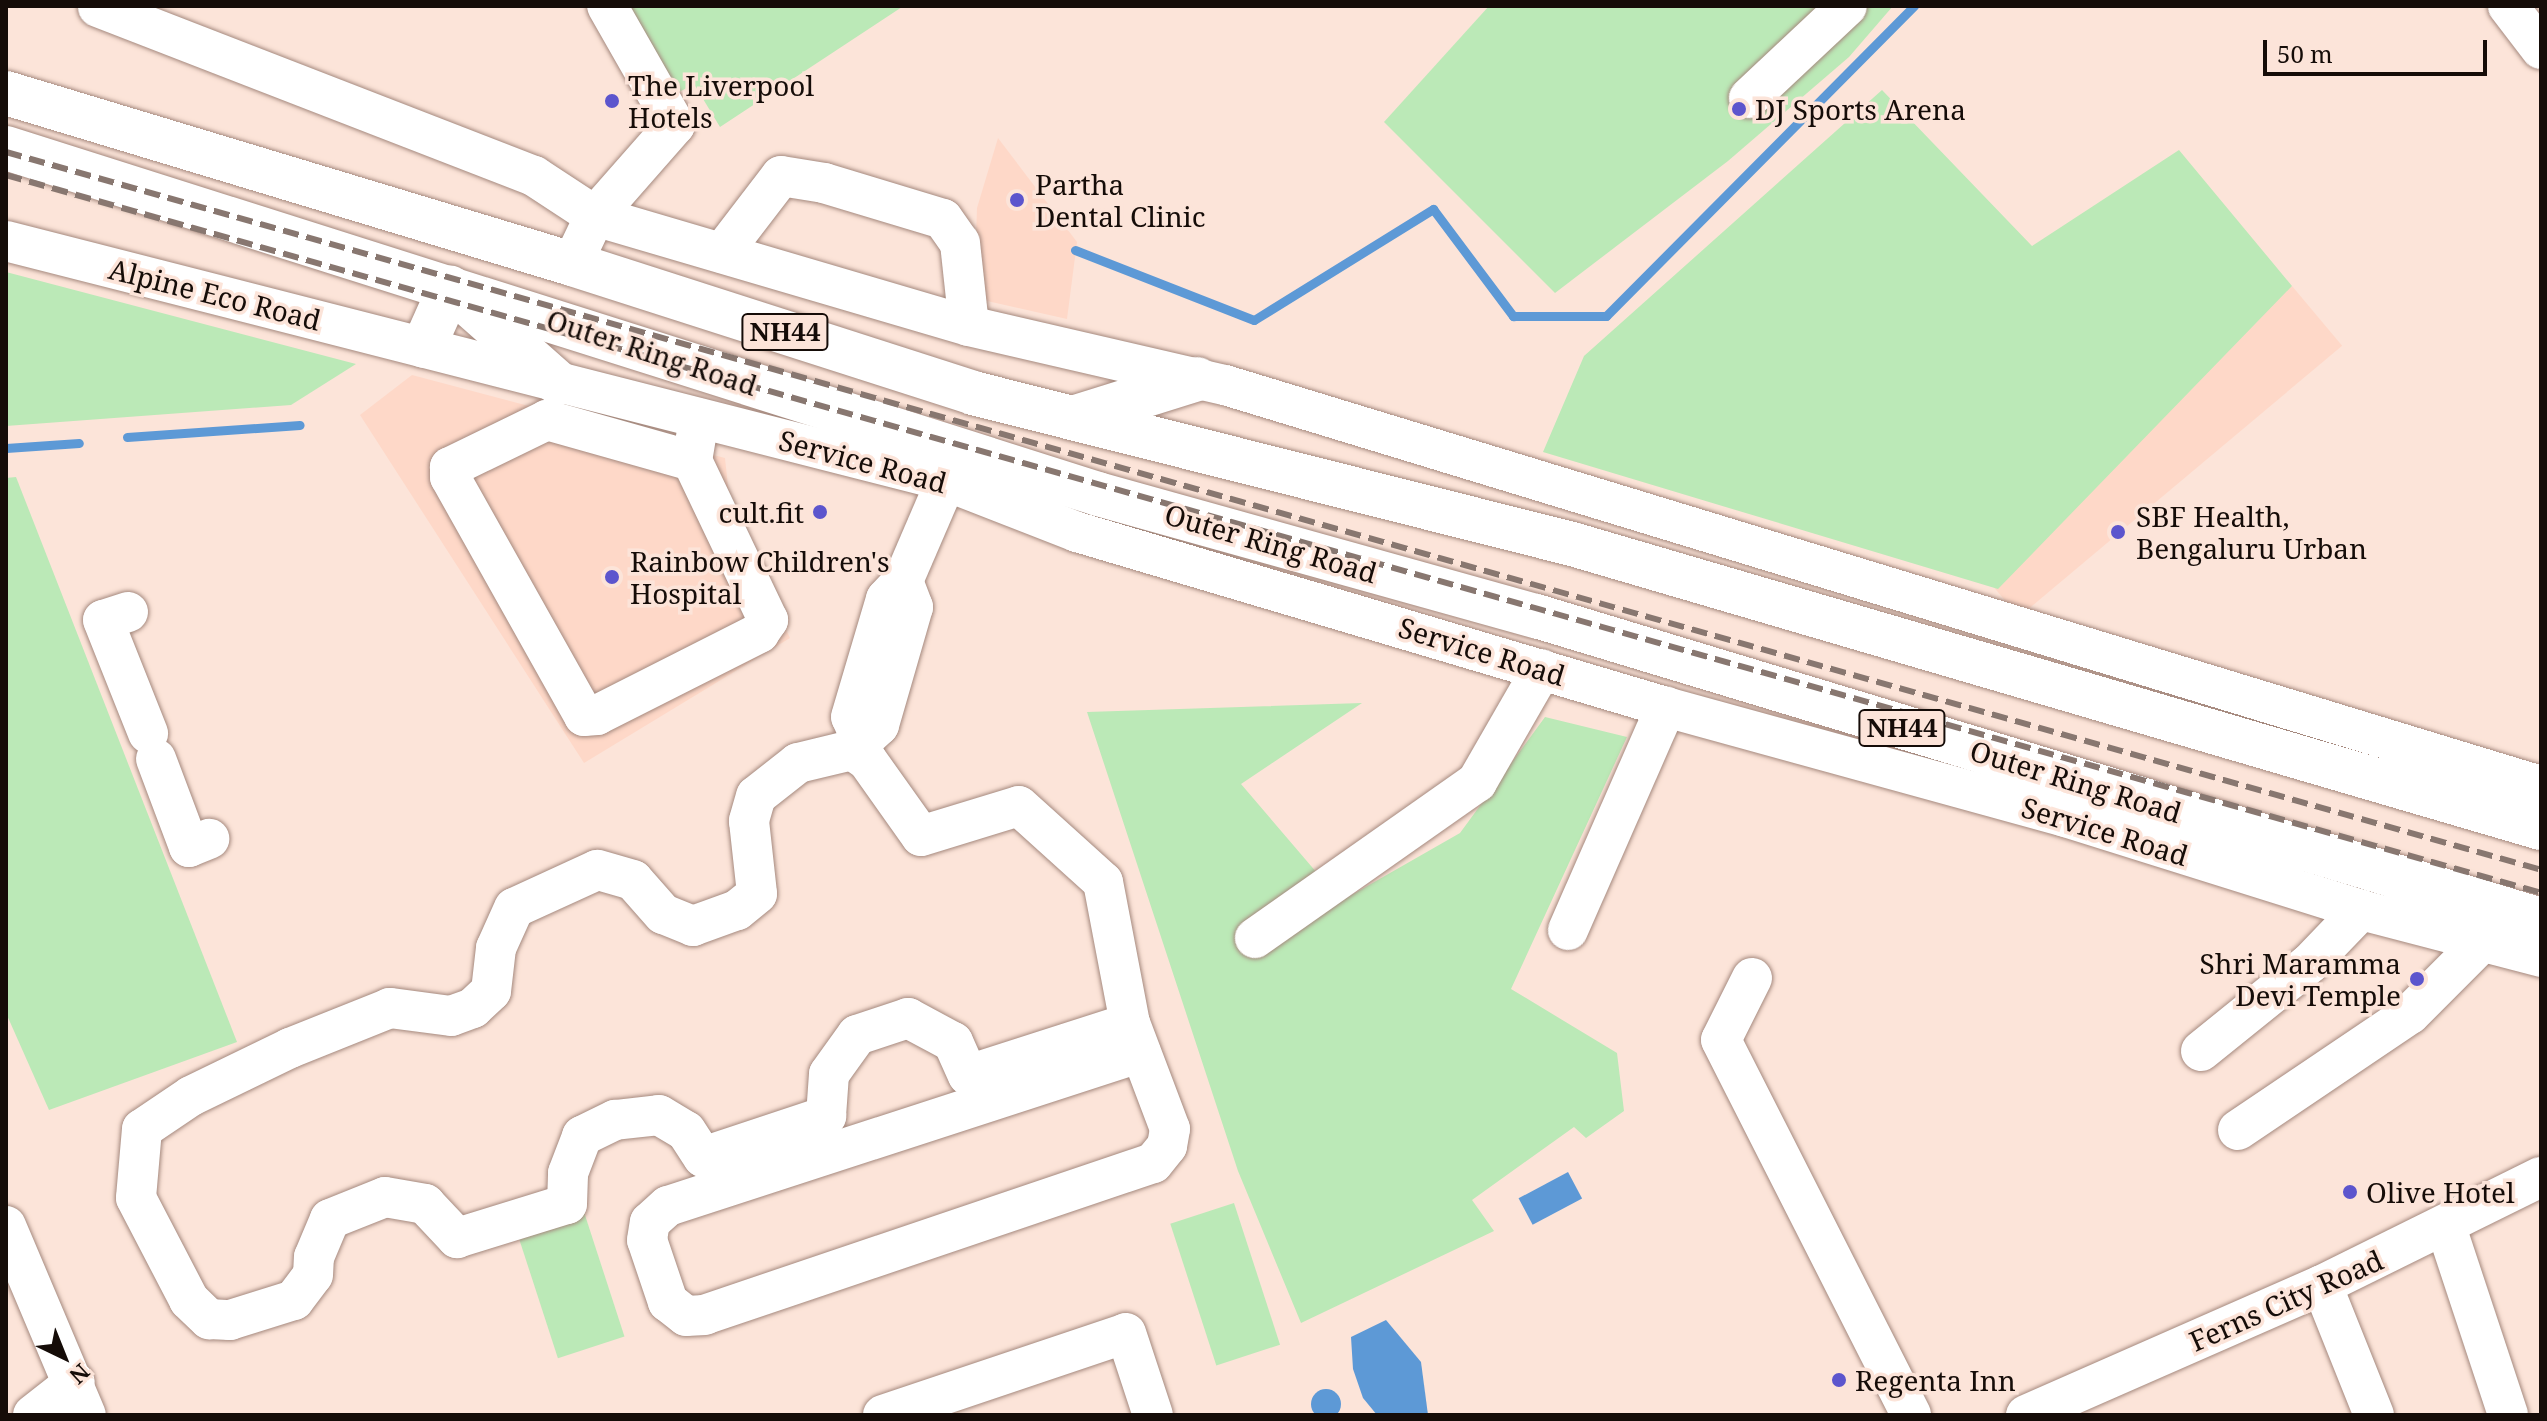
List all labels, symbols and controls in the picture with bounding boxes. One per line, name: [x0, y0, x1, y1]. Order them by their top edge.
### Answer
scale bar: [2267, 24, 2491, 74]
text: 50 m: [2277, 37, 2333, 70]
place label: The Liverpool Hotels: [628, 68, 814, 134]
marker: The Liverpool Hotels: [603, 92, 621, 110]
place label: DJ Sports Arena: [1755, 92, 1966, 126]
marker: DJ Sports Arena: [1730, 100, 1748, 118]
place label: Partha Dental Clinic: [1035, 167, 1206, 233]
marker: Partha Dental Clinic: [1006, 189, 1028, 211]
street label: Alpine Eco Road: [106, 251, 324, 337]
street label: Outer Ring Road: [543, 302, 761, 402]
road number: NH44: [741, 310, 829, 354]
street label: Service Road: [776, 423, 950, 499]
place label: cult.fit: [718, 495, 804, 529]
street label: Outer Ring Road: [1161, 497, 1381, 589]
place label: SBF Health, Bengaluru Urban: [2136, 499, 2367, 565]
marker: cult.fit: [811, 503, 829, 521]
marker: SBF Health, Bengaluru Urban: [2107, 521, 2129, 543]
place label: Rainbow Children's Hospital: [630, 544, 890, 610]
marker: Rainbow Children's Hospital: [601, 566, 623, 588]
street label: Service Road: [1395, 610, 1569, 692]
road number: NH44: [1858, 706, 1946, 750]
street label: Outer Ring Road: [1966, 733, 2186, 829]
street label: Service Road: [2018, 790, 2192, 872]
place label: Shri Maramma Devi Temple: [2199, 946, 2401, 1012]
marker: Shri Maramma Devi Temple: [2408, 970, 2426, 988]
place label: Olive Hotel: [2366, 1175, 2515, 1209]
marker: Olive Hotel: [2341, 1183, 2359, 1201]
street label: Ferns City Road: [2184, 1242, 2388, 1358]
north arrow: [24, 1317, 104, 1397]
text: N: [64, 1358, 97, 1391]
place label: Regenta Inn: [1855, 1363, 2016, 1397]
marker: Regenta Inn: [1830, 1371, 1848, 1389]

